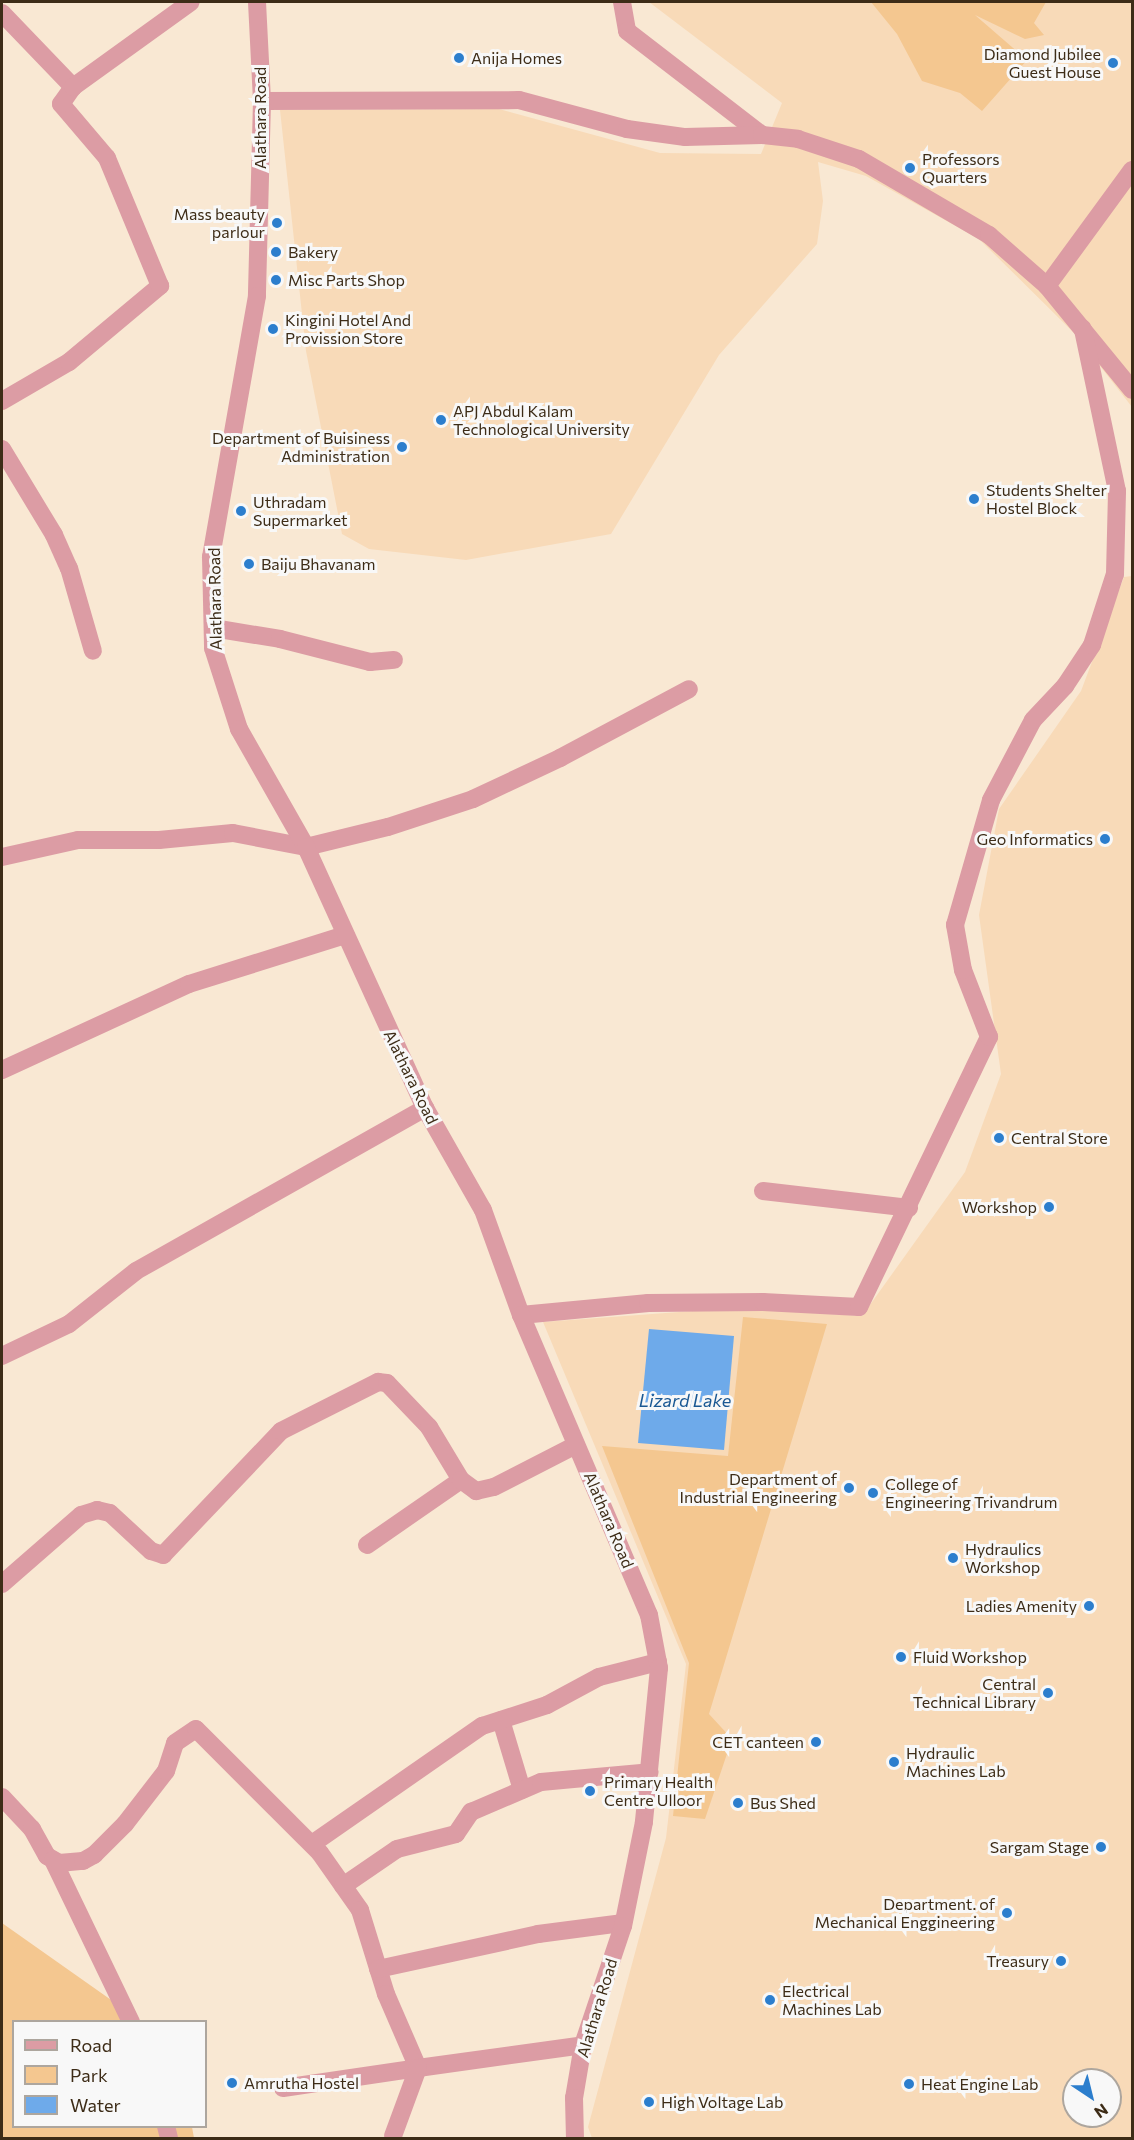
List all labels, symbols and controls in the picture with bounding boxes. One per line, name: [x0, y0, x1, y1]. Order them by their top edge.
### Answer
place label: Diamond Jubilee Guest House: [984, 44, 1101, 82]
place label: Anija Homes: [471, 48, 562, 68]
marker: Anija Homes: [452, 51, 466, 65]
marker: Diamond Jubilee Guest House: [1106, 56, 1120, 70]
street label: Alathara Road: [250, 67, 270, 169]
place label: Professors Quarters: [922, 149, 999, 187]
marker: Professors Quarters: [903, 161, 917, 175]
place label: Mass beauty parlour: [174, 204, 265, 242]
marker: Mass beauty parlour: [270, 216, 284, 230]
place label: Bakery: [288, 242, 338, 262]
marker: Bakery: [269, 245, 283, 259]
place label: Misc Parts Shop: [288, 270, 405, 290]
marker: Misc Parts Shop: [269, 273, 283, 287]
place label: Kingini Hotel And Provission Store: [285, 310, 411, 348]
marker: Kingini Hotel And Provission Store: [266, 322, 280, 336]
place label: APJ Abdul Kalam Technological University: [453, 401, 630, 439]
marker: APJ Abdul Kalam Technological University: [434, 413, 448, 427]
place label: Department of Buisiness Administration: [212, 428, 390, 466]
marker: Department of Buisiness Administration: [395, 440, 409, 454]
place label: Students Shelter Hostel Block: [986, 480, 1107, 518]
place label: Uthradam Supermarket: [253, 492, 348, 530]
marker: Students Shelter Hostel Block: [967, 492, 981, 506]
marker: Uthradam Supermarket: [234, 504, 248, 518]
street label: Alathara Road: [205, 548, 225, 650]
place label: Baiju Bhavanam: [261, 554, 375, 574]
marker: Baiju Bhavanam: [242, 557, 256, 571]
place label: Geo Informatics: [976, 829, 1093, 849]
marker: Geo Informatics: [1098, 832, 1112, 846]
street label: Alathara Road: [380, 1027, 442, 1127]
place label: Central Store: [1011, 1128, 1108, 1148]
marker: Central Store: [992, 1131, 1006, 1145]
place label: Workshop: [962, 1197, 1037, 1217]
marker: Workshop: [1042, 1200, 1056, 1214]
water label: Lizard Lake: [639, 1389, 731, 1411]
street label: Alathara Road: [580, 1469, 638, 1571]
place label: Department of Industrial Engineering: [680, 1469, 837, 1507]
place label: College of Engineering Trivandrum: [885, 1474, 1057, 1512]
marker: Department of Industrial Engineering: [842, 1481, 856, 1495]
marker: College of Engineering Trivandrum: [866, 1486, 880, 1500]
place label: Hydraulics Workshop: [965, 1539, 1041, 1577]
marker: Hydraulics Workshop: [946, 1551, 960, 1565]
place label: Ladies Amenity: [966, 1596, 1077, 1616]
marker: Ladies Amenity: [1082, 1599, 1096, 1613]
place label: Fluid Workshop: [913, 1647, 1027, 1667]
marker: Fluid Workshop: [894, 1650, 908, 1664]
place label: Central Technical Library: [913, 1674, 1036, 1712]
marker: Central Technical Library: [1041, 1686, 1055, 1700]
place label: CET canteen: [712, 1732, 804, 1752]
marker: CET canteen: [809, 1735, 823, 1749]
place label: Hydraulic Machines Lab: [906, 1743, 1006, 1781]
marker: Hydraulic Machines Lab: [887, 1755, 901, 1769]
place label: Primary Health Centre Ulloor: [604, 1772, 713, 1810]
marker: Primary Health Centre Ulloor: [581, 1782, 599, 1800]
place label: Bus Shed: [750, 1793, 816, 1813]
marker: Bus Shed: [731, 1796, 745, 1810]
place label: Sargam Stage: [990, 1837, 1089, 1857]
marker: Sargam Stage: [1094, 1840, 1108, 1854]
place label: Department. of Mechanical Enggineering: [815, 1894, 995, 1932]
marker: Department. of Mechanical Enggineering: [1000, 1906, 1014, 1920]
place label: Treasury: [986, 1951, 1049, 1971]
marker: Treasury: [1054, 1954, 1068, 1968]
street label: Alathara Road: [573, 1956, 621, 2060]
place label: Electrical Machines Lab: [782, 1981, 882, 2019]
marker: Electrical Machines Lab: [763, 1993, 777, 2007]
legend: [12, 2020, 207, 2128]
text: Road: [70, 2034, 112, 2056]
text: Park: [70, 2064, 108, 2086]
north arrow: [1062, 2068, 1122, 2128]
place label: Amrutha Hostel: [244, 2073, 359, 2093]
place label: Heat Engine Lab: [921, 2074, 1039, 2094]
marker: Amrutha Hostel: [225, 2076, 239, 2090]
marker: Heat Engine Lab: [902, 2077, 916, 2091]
place label: High Voltage Lab: [661, 2092, 783, 2112]
text: Water: [70, 2094, 121, 2116]
marker: High Voltage Lab: [642, 2095, 656, 2109]
text: N: [1091, 2100, 1112, 2123]

